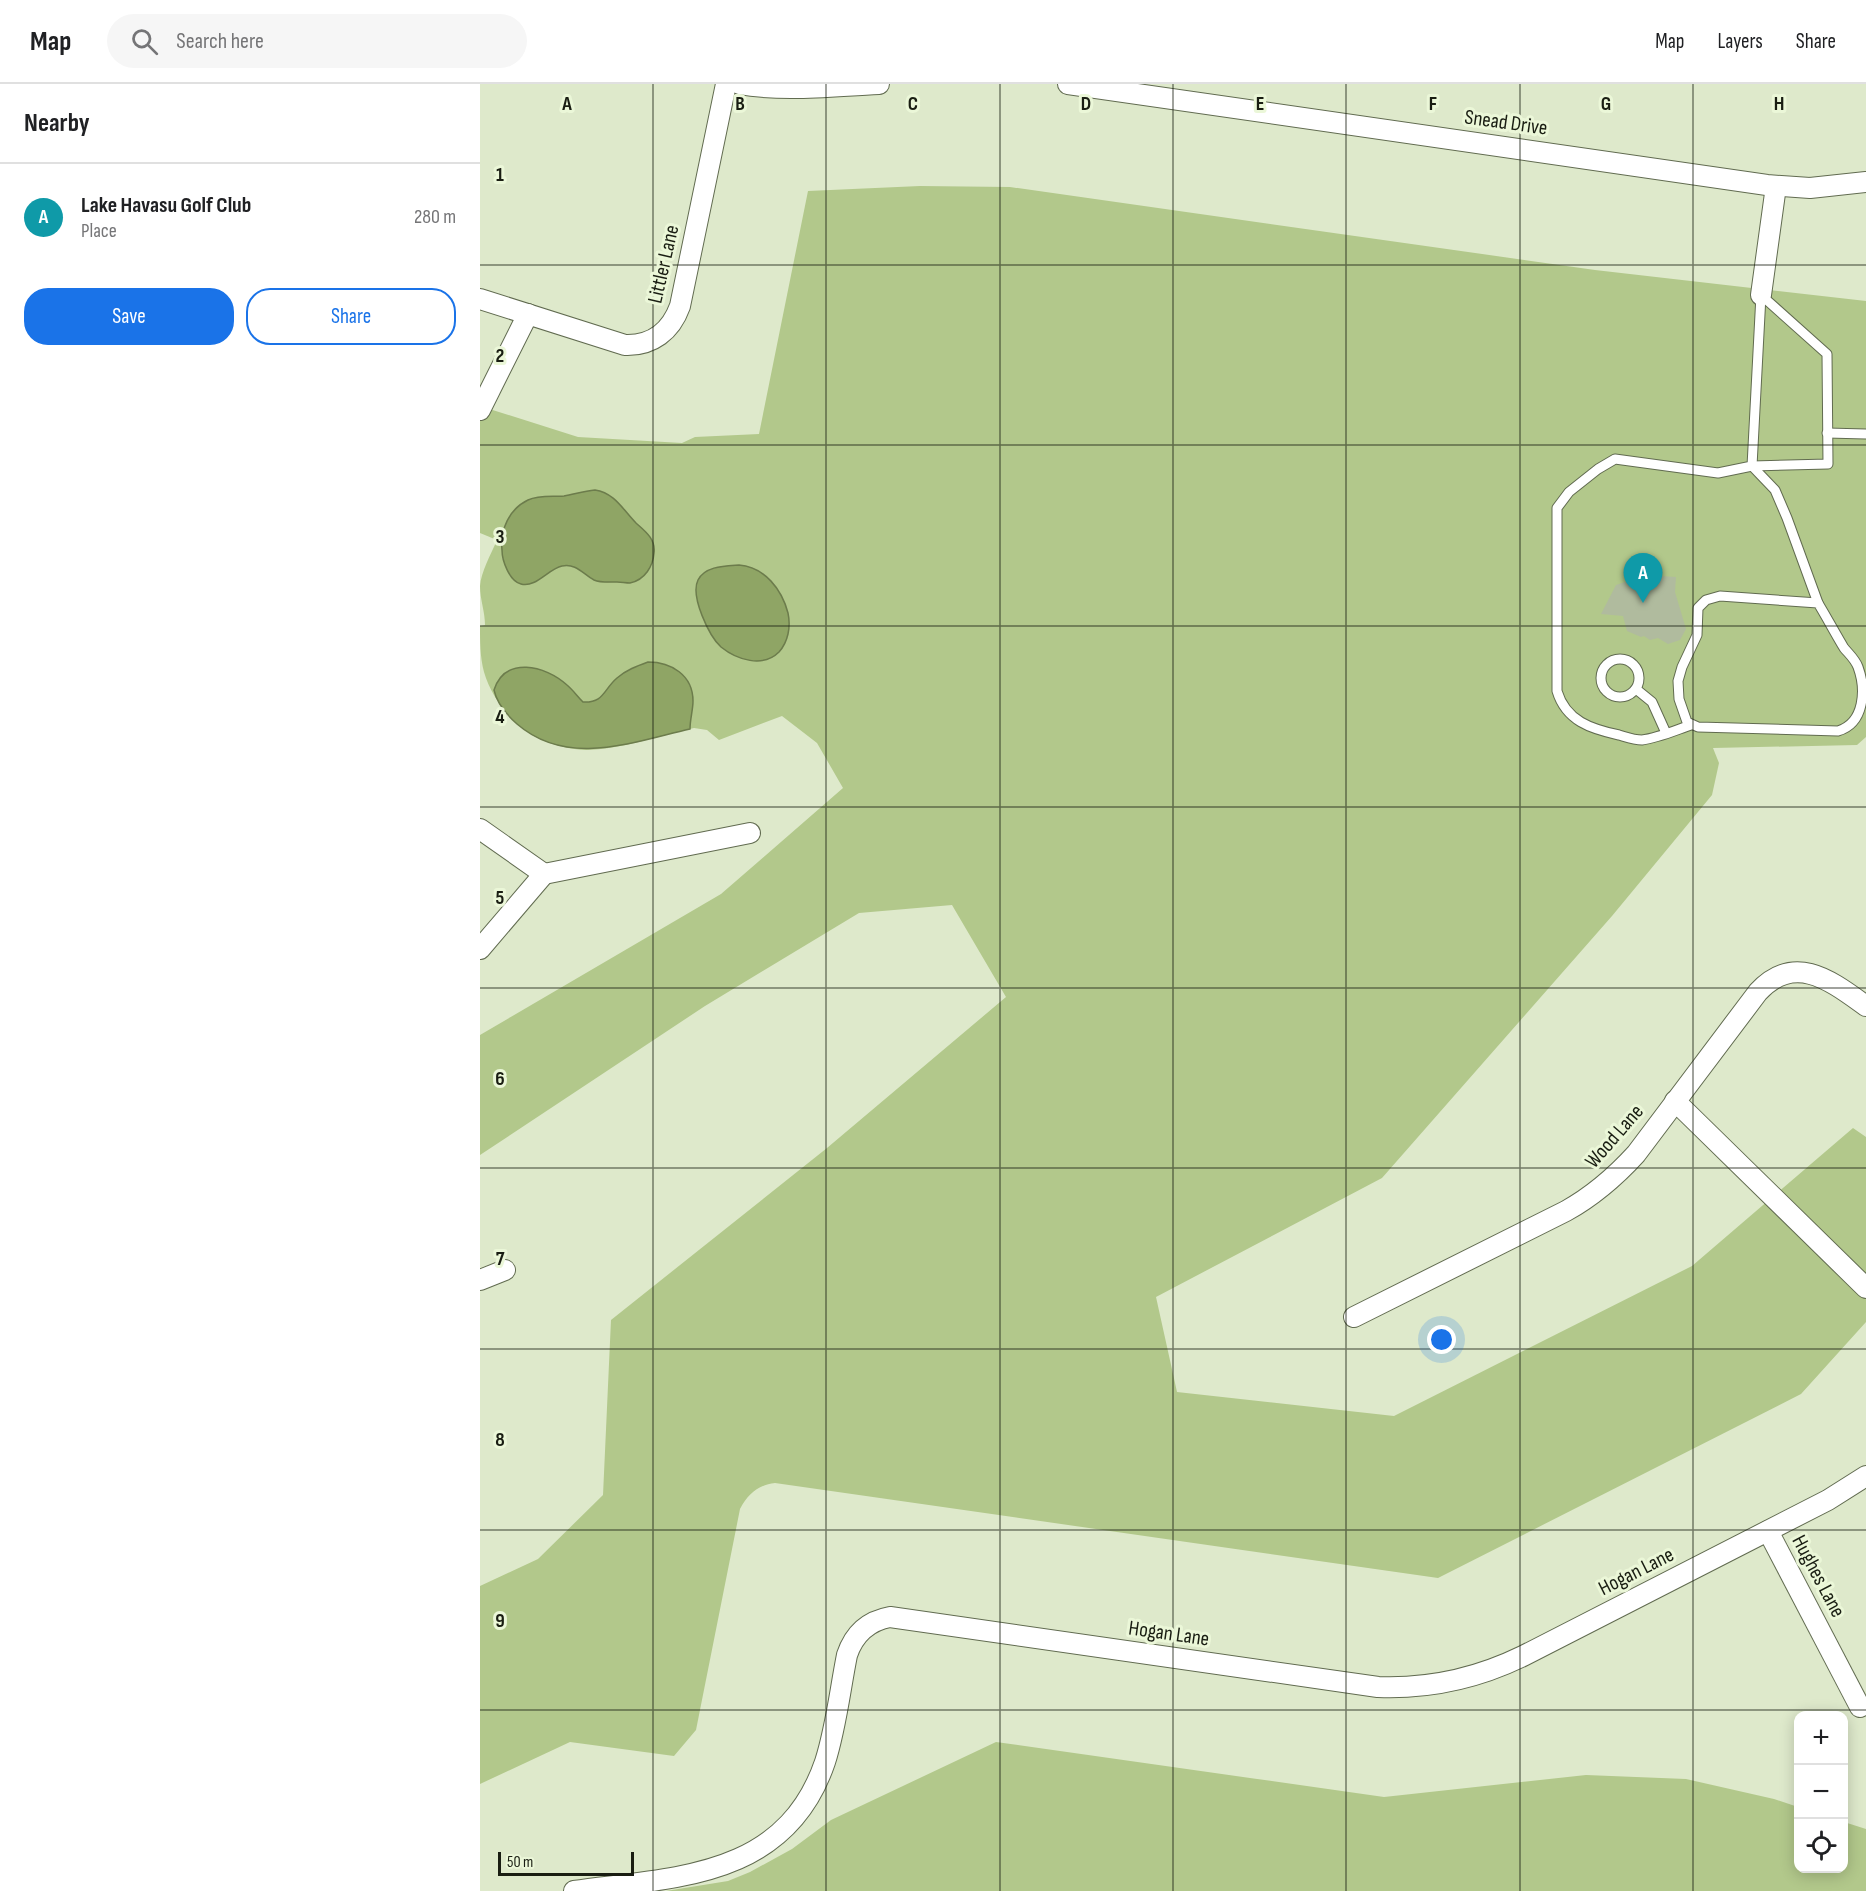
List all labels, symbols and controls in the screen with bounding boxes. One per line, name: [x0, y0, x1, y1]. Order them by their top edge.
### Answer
search box: [107, 14, 527, 68]
text: Map: [30, 25, 71, 58]
icon: search: [128, 25, 161, 58]
text: Search here: [176, 28, 264, 55]
text: Map: [1655, 29, 1684, 54]
text: Layers: [1717, 29, 1763, 54]
text: Share: [1796, 29, 1836, 54]
text: A: [561, 92, 572, 116]
text: B: [735, 92, 745, 116]
text: C: [908, 92, 918, 116]
text: D: [1081, 92, 1091, 116]
text: E: [1256, 92, 1264, 116]
text: F: [1429, 92, 1437, 116]
text: G: [1601, 92, 1611, 116]
text: H: [1774, 92, 1784, 116]
street label: Snead Drive: [1463, 104, 1549, 141]
text: Nearby: [24, 108, 90, 139]
text: 1: [496, 163, 504, 187]
text: Lake Havasu Golf Club: [81, 192, 251, 219]
text: A: [39, 205, 48, 229]
text: 280 m: [414, 205, 456, 229]
text: Place: [81, 219, 117, 243]
street label: Littler Lane: [642, 223, 685, 306]
button: Save: [24, 288, 234, 345]
button: Share: [246, 288, 456, 345]
text: 2: [496, 344, 504, 368]
text: 3: [496, 525, 505, 549]
pin: A: [1624, 554, 1662, 603]
text: 4: [495, 705, 505, 729]
text: 5: [496, 886, 505, 910]
text: 6: [495, 1067, 505, 1091]
street label: Wood Lane: [1580, 1099, 1649, 1173]
text: 7: [496, 1247, 505, 1271]
your location: [1427, 1325, 1456, 1354]
text: 8: [495, 1428, 505, 1452]
street label: Hughes Lane: [1787, 1531, 1851, 1622]
street label: Hogan Lane: [1594, 1542, 1678, 1601]
text: 9: [495, 1609, 505, 1633]
street label: Hogan Lane: [1127, 1615, 1211, 1652]
map controls: [1794, 1711, 1848, 1873]
button: +: [1794, 1711, 1848, 1765]
button: −: [1794, 1765, 1848, 1819]
button: locate: [1794, 1819, 1848, 1873]
scale bar: [498, 1849, 634, 1876]
text: 50 m: [507, 1853, 533, 1872]

